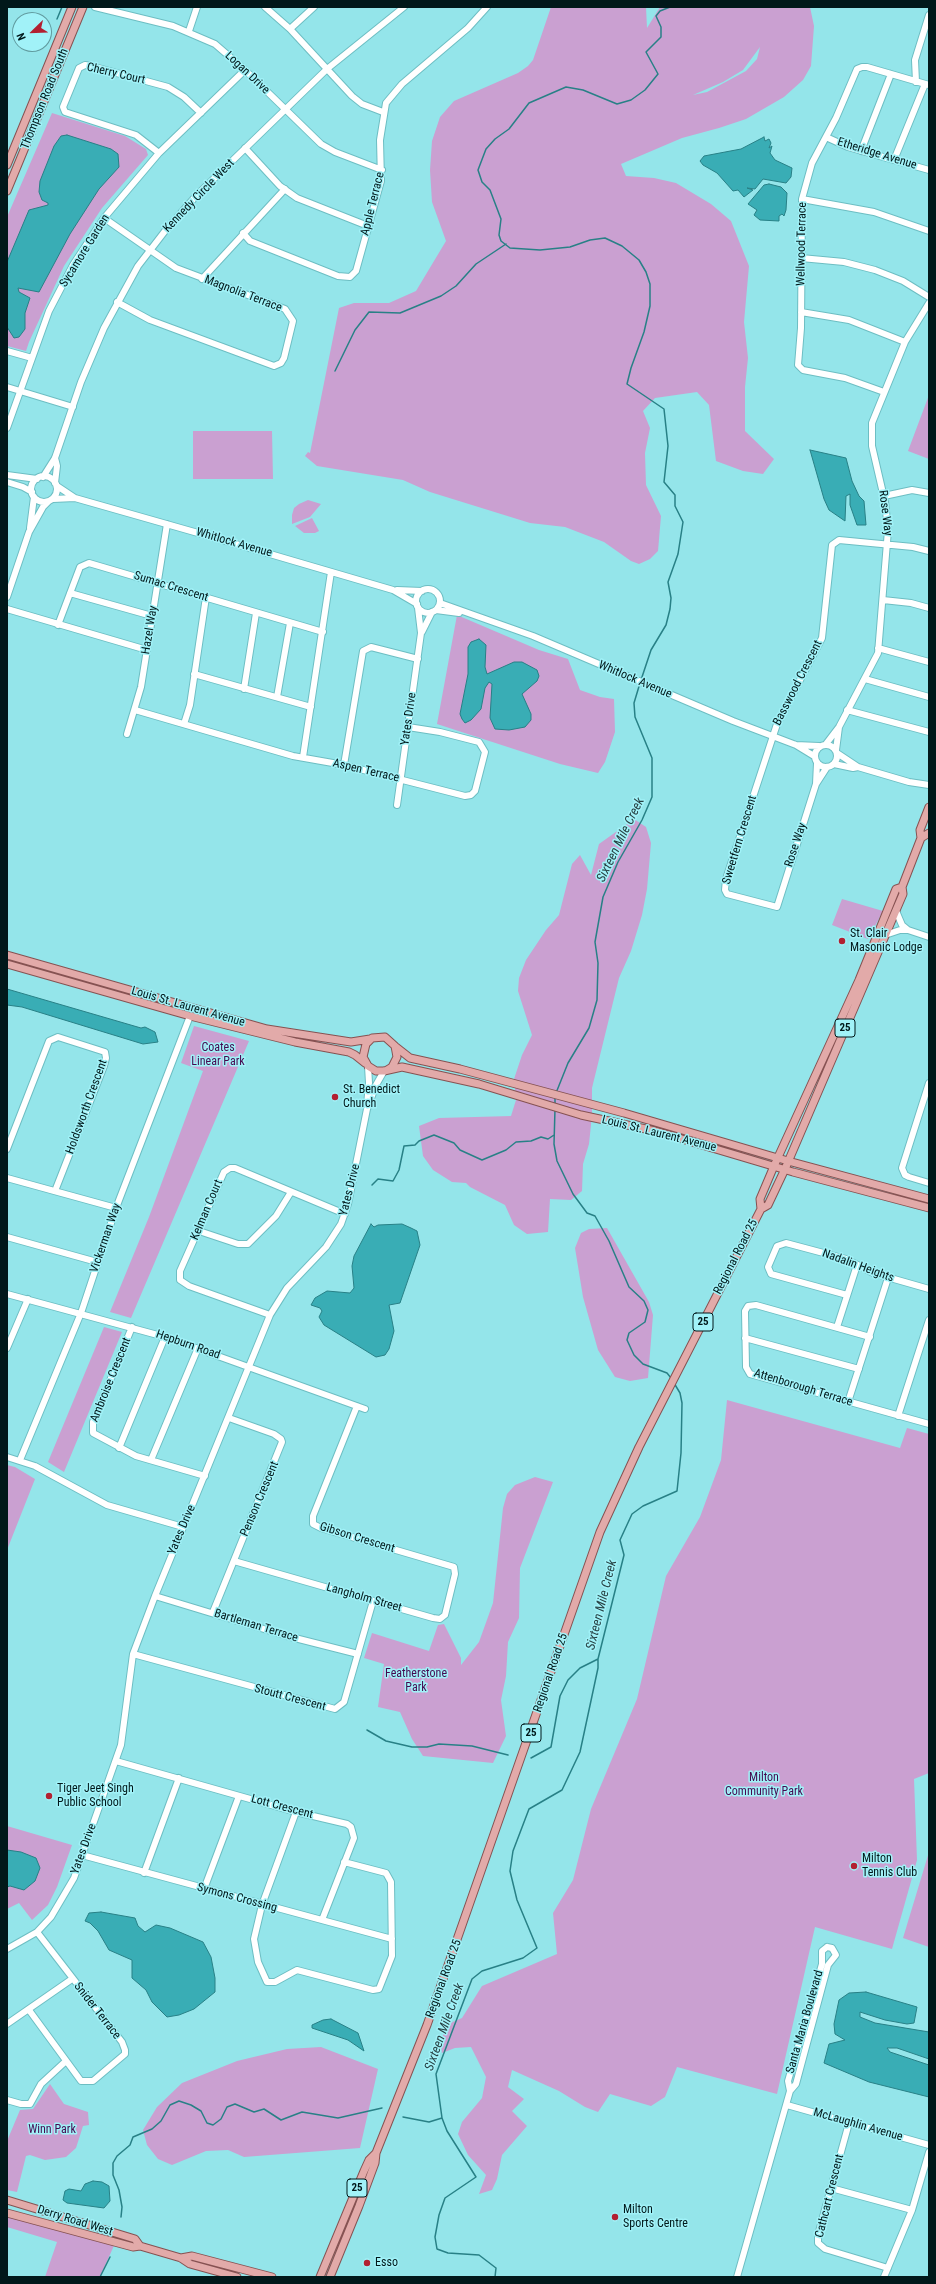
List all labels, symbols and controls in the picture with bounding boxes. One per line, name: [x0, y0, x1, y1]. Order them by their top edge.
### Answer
north arrow: [12, 12, 52, 52]
text: N: [14, 31, 29, 42]
street label: Thompson Road South: [18, 47, 72, 151]
street label: Logan Drive: [222, 49, 272, 97]
street label: Cherry Court: [85, 60, 147, 88]
street label: Etheridge Avenue: [836, 135, 918, 173]
street label: Kennedy Circle West: [160, 156, 238, 236]
street label: Apple Terrace: [358, 171, 388, 237]
street label: Wellwood Terrace: [794, 202, 810, 286]
street label: Sycamore Garden: [57, 212, 113, 290]
street label: Magnolia Terrace: [202, 273, 284, 315]
street label: Rose Way: [875, 489, 895, 537]
street label: Whitlock Avenue: [194, 525, 274, 561]
street label: Sumac Crescent: [132, 569, 210, 605]
street label: Hazel Way: [139, 605, 161, 655]
street label: Basswood Crescent: [770, 638, 826, 728]
street label: Whitlock Avenue: [596, 658, 674, 702]
street label: Yates Drive: [398, 692, 420, 746]
street label: Aspen Terrace: [331, 756, 401, 786]
street label: Sweetfern Crescent: [720, 794, 760, 886]
water label: Sixteen Mile Creek: [594, 795, 648, 885]
street label: Rose Way: [782, 821, 810, 869]
place label: St. Clair Masonic Lodge: [850, 927, 922, 955]
marker: St. Clair Masonic Lodge: [837, 936, 847, 946]
street label: Louis St. Laurent Avenue: [130, 984, 246, 1030]
road number: 25: [835, 1019, 855, 1037]
park label: Coates Linear Park: [191, 1041, 245, 1069]
street label: Holdsworth Crescent: [63, 1058, 111, 1156]
place label: St. Benedict Church: [343, 1083, 400, 1111]
marker: St. Benedict Church: [330, 1092, 340, 1102]
street label: Louis St. Laurent Avenue: [600, 1113, 718, 1155]
street label: Yates Drive: [337, 1163, 363, 1217]
street label: Kelman Court: [188, 1178, 226, 1242]
street label: Vickerman Way: [87, 1201, 125, 1275]
street label: Regional Road 25: [711, 1217, 761, 1297]
street label: Nadalin Heights: [820, 1246, 896, 1286]
road number: 25: [693, 1313, 713, 1331]
street label: Hepburn Road: [154, 1327, 222, 1363]
street label: Ambroise Crescent: [87, 1336, 135, 1424]
street label: Attenborough Terrace: [752, 1366, 854, 1410]
street label: Penson Crescent: [238, 1459, 282, 1539]
street label: Yates Drive: [165, 1503, 199, 1557]
street label: Gibson Crescent: [318, 1520, 396, 1556]
water label: Sixteen Mile Creek: [583, 1558, 621, 1652]
street label: Langholm Street: [325, 1580, 403, 1616]
street label: Bartleman Terrace: [212, 1606, 300, 1646]
street label: Regional Road 25: [531, 1632, 571, 1714]
park label: Featherstone Park: [385, 1667, 447, 1695]
street label: Stoutt Crescent: [253, 1682, 327, 1714]
road number: 25: [521, 1724, 541, 1742]
park label: Milton Community Park: [725, 1771, 803, 1799]
place label: Tiger Jeet Singh Public School: [57, 1782, 134, 1810]
marker: Tiger Jeet Singh Public School: [44, 1791, 54, 1801]
street label: Lott Crescent: [249, 1792, 315, 1822]
street label: Yates Drive: [68, 1822, 100, 1876]
place label: Milton Tennis Club: [862, 1852, 917, 1880]
marker: Milton Tennis Club: [849, 1861, 859, 1871]
street label: Symons Crossing: [195, 1880, 279, 1916]
street label: Regional Road 25: [423, 1938, 465, 2020]
street label: Santa Maria Boulevard: [783, 1969, 827, 2075]
street label: Snider Terrace: [70, 1980, 124, 2042]
water label: Sixteen Mile Creek: [422, 1981, 468, 2073]
street label: McLaughlin Avenue: [812, 2105, 904, 2145]
park label: Winn Park: [28, 2123, 76, 2137]
street label: Cathcart Crescent: [813, 2153, 847, 2239]
road number: 25: [347, 2179, 367, 2197]
street label: Derry Road West: [36, 2203, 114, 2239]
place label: Milton Sports Centre: [623, 2203, 688, 2231]
marker: Milton Sports Centre: [610, 2212, 620, 2222]
place label: Esso: [375, 2256, 398, 2270]
marker: Esso: [362, 2258, 372, 2268]

